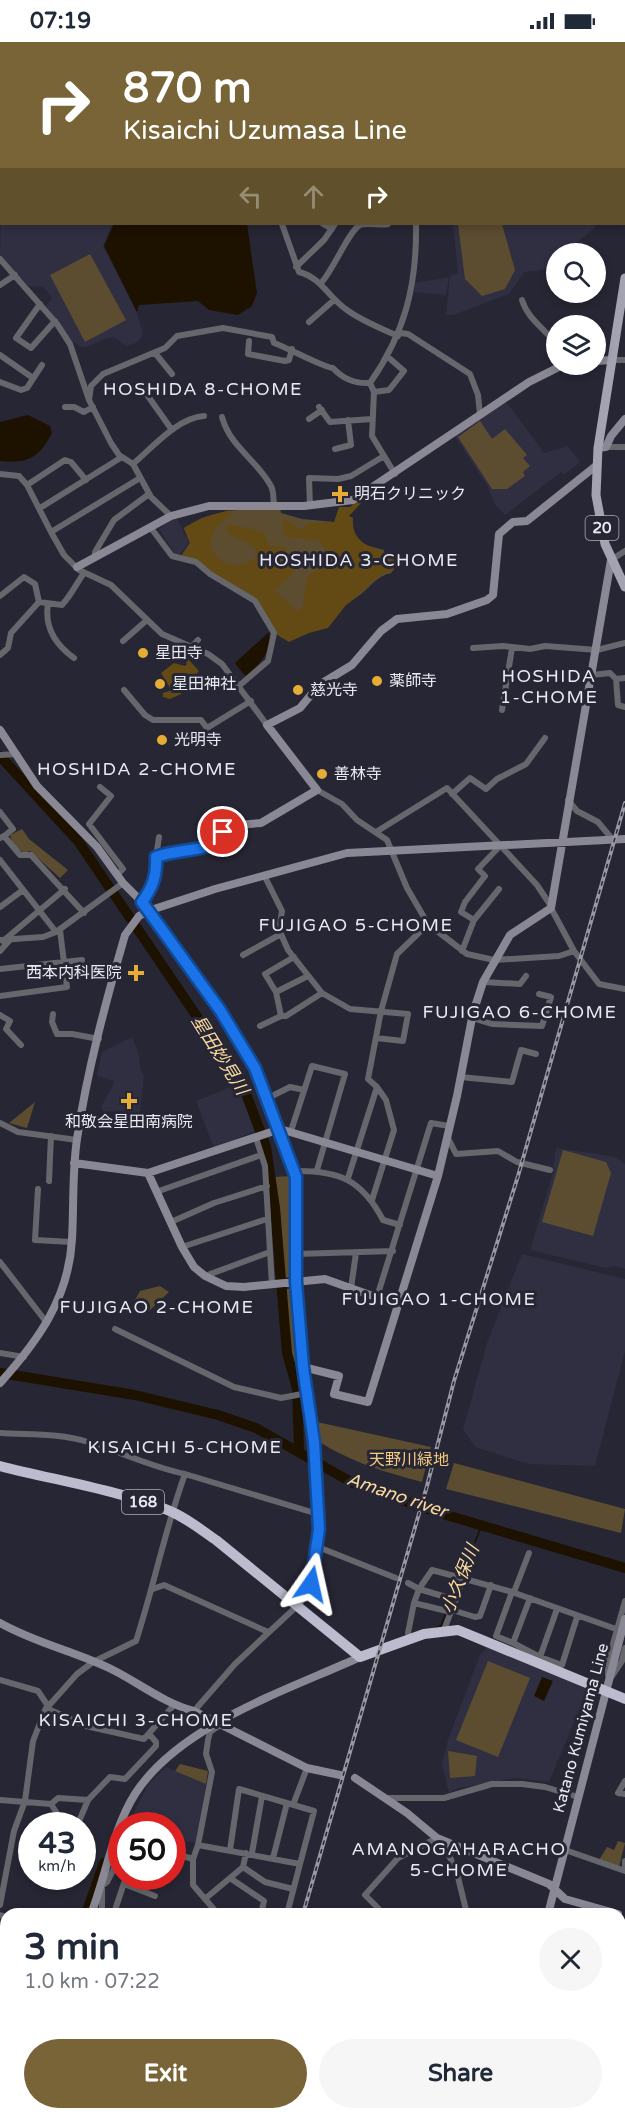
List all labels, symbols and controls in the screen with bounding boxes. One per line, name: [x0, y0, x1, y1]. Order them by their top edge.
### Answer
text: 07:19: [30, 8, 91, 34]
text: 870 m: [123, 63, 252, 114]
icon: right: [24, 66, 102, 144]
text: Kisaichi Uzumasa Line: [123, 114, 407, 147]
icon: left: [234, 180, 267, 213]
icon: ahead: [297, 180, 330, 213]
icon: right: [360, 180, 393, 213]
map controls: [546, 243, 606, 375]
button: search: [546, 243, 606, 303]
button: layers: [546, 315, 606, 375]
district label: HOSHIDA 8-CHOME: [103, 378, 303, 400]
place label: 明石クリニック: [354, 484, 466, 504]
marker: 明石クリニック: [331, 485, 349, 503]
road number: 20: [586, 516, 618, 540]
district label: HOSHIDA 3-CHOME: [259, 549, 459, 571]
place label: 星田寺: [155, 643, 203, 663]
marker: 星田寺: [136, 646, 150, 660]
district label: HOSHIDA 1-CHOME: [500, 665, 598, 708]
place label: 薬師寺: [389, 671, 437, 691]
place label: 星田神社: [172, 674, 236, 694]
marker: 薬師寺: [370, 674, 384, 688]
marker: 星田神社: [153, 677, 167, 691]
place label: 慈光寺: [310, 680, 358, 700]
marker: 慈光寺: [291, 683, 305, 697]
place label: 光明寺: [174, 730, 222, 750]
marker: 光明寺: [155, 733, 169, 747]
district label: HOSHIDA 2-CHOME: [37, 758, 237, 780]
place label: 善林寺: [334, 764, 382, 784]
marker: 善林寺: [315, 767, 329, 781]
pin: [197, 806, 248, 857]
icon: arrive: [206, 815, 239, 848]
district label: FUJIGAO 5-CHOME: [259, 914, 453, 936]
place label: 西本内科医院: [26, 963, 122, 983]
marker: 西本内科医院: [127, 964, 145, 982]
district label: FUJIGAO 6-CHOME: [423, 1001, 617, 1023]
water label: 星田妙見川: [187, 1011, 254, 1101]
marker: 和敬会星田南病院: [120, 1092, 138, 1110]
place label: 和敬会星田南病院: [65, 1112, 193, 1132]
district label: FUJIGAO 1-CHOME: [342, 1288, 536, 1310]
district label: FUJIGAO 2-CHOME: [60, 1296, 254, 1318]
district label: KISAICHI 5-CHOME: [88, 1436, 282, 1458]
park label: 天野川緑地: [369, 1450, 449, 1470]
water label: Amano river: [344, 1468, 452, 1523]
road number: 168: [122, 1490, 164, 1514]
water label: 小久保川: [436, 1540, 484, 1616]
position arrow: [279, 1552, 343, 1616]
street label: Katano Kumiyama Line: [549, 1641, 613, 1815]
district label: KISAICHI 3-CHOME: [39, 1709, 233, 1731]
speed limit sign: 50: [108, 1812, 186, 1890]
text: 43: [38, 1825, 76, 1862]
district label: AMANOGAHARACHO 5-CHOME: [351, 1838, 567, 1881]
text: km/h: [38, 1857, 76, 1875]
text: 3 min: [24, 1926, 120, 1969]
button: close: [539, 1928, 602, 1991]
text: 1.0 km · 07:22: [24, 1970, 160, 1994]
button: Exit: [24, 2039, 307, 2108]
button: Share: [319, 2039, 602, 2108]

